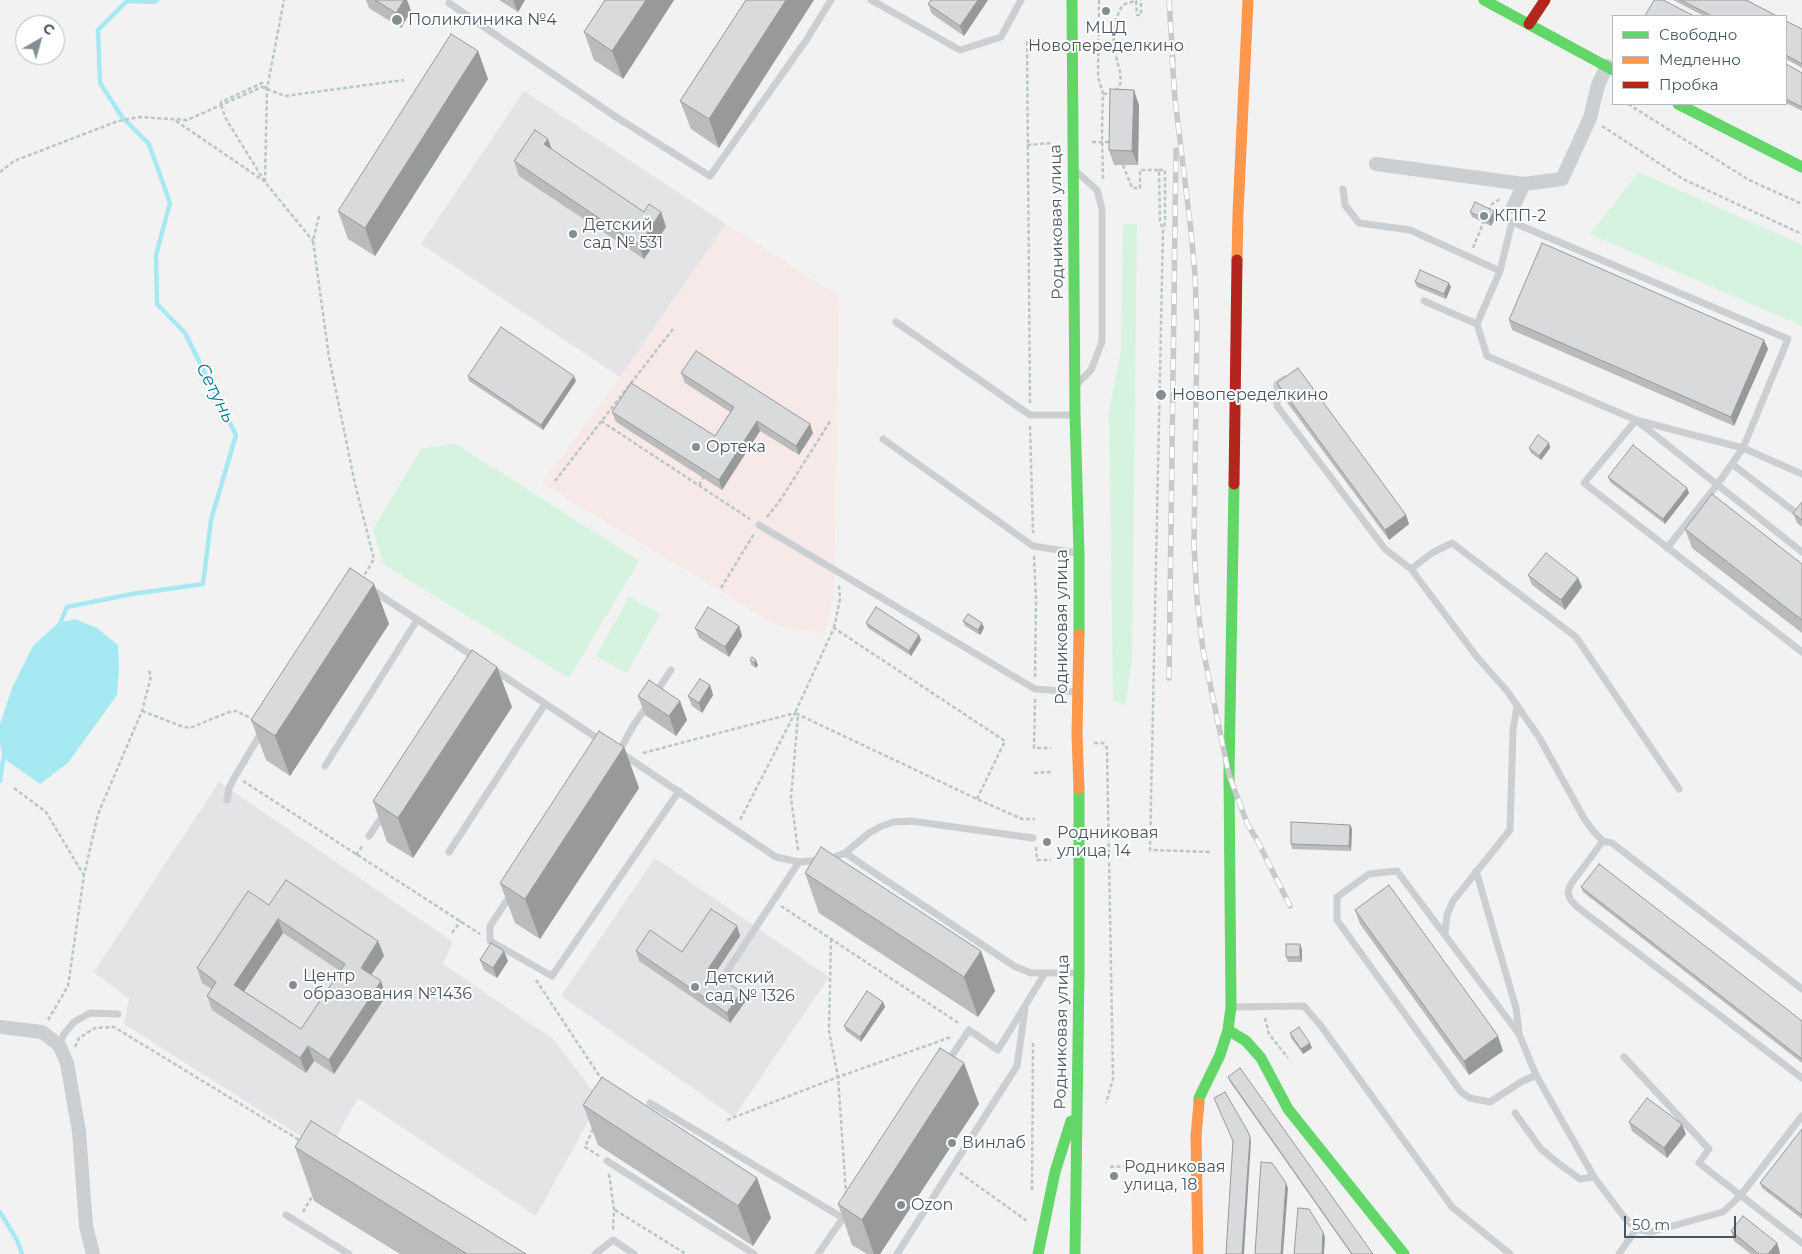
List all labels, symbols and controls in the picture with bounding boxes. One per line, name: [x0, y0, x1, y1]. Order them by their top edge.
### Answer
marker: МЦД Новопеределкино: [1100, 5, 1112, 17]
place label: Поликлиника №4: [408, 10, 557, 30]
marker: Поликлиника №4: [390, 13, 404, 27]
north arrow: [15, 15, 65, 65]
legend: [1612, 15, 1787, 105]
place label: МЦД Новопеределкино: [1028, 18, 1184, 56]
text: С: [39, 19, 58, 39]
text: Свободно: [1659, 25, 1737, 44]
text: Медленно: [1659, 50, 1741, 69]
text: Пробка: [1659, 75, 1718, 94]
street label: Родниковая улица: [1046, 144, 1068, 300]
place label: КПП-2: [1494, 206, 1546, 226]
marker: КПП-2: [1478, 210, 1490, 222]
place label: Детский сад № 531: [583, 215, 663, 253]
marker: Детский сад № 531: [567, 228, 579, 240]
water label: Сетунь: [191, 359, 239, 427]
place label: Новопеределкино: [1172, 385, 1328, 405]
marker: Новопеределкино: [1154, 388, 1168, 402]
place label: Ортека: [706, 437, 766, 457]
marker: Ортека: [690, 441, 702, 453]
street label: Родниковая улица: [1052, 549, 1072, 705]
place label: Родниковая улица, 14: [1057, 823, 1158, 861]
marker: Родниковая улица, 14: [1041, 836, 1053, 848]
street label: Родниковая улица: [1051, 954, 1073, 1110]
place label: Центр образования №1436: [303, 966, 472, 1004]
place label: Детский сад № 1326: [705, 968, 795, 1006]
marker: Центр образования №1436: [287, 979, 299, 991]
marker: Детский сад № 1326: [689, 981, 701, 993]
place label: Винлаб: [962, 1133, 1026, 1153]
marker: Винлаб: [946, 1137, 958, 1149]
place label: Родниковая улица, 18: [1124, 1157, 1225, 1195]
marker: Родниковая улица, 18: [1108, 1170, 1120, 1182]
place label: Ozon: [911, 1195, 953, 1215]
marker: Ozon: [895, 1199, 907, 1211]
scale bar: [1627, 1206, 1740, 1238]
text: 50 m: [1632, 1215, 1670, 1234]

